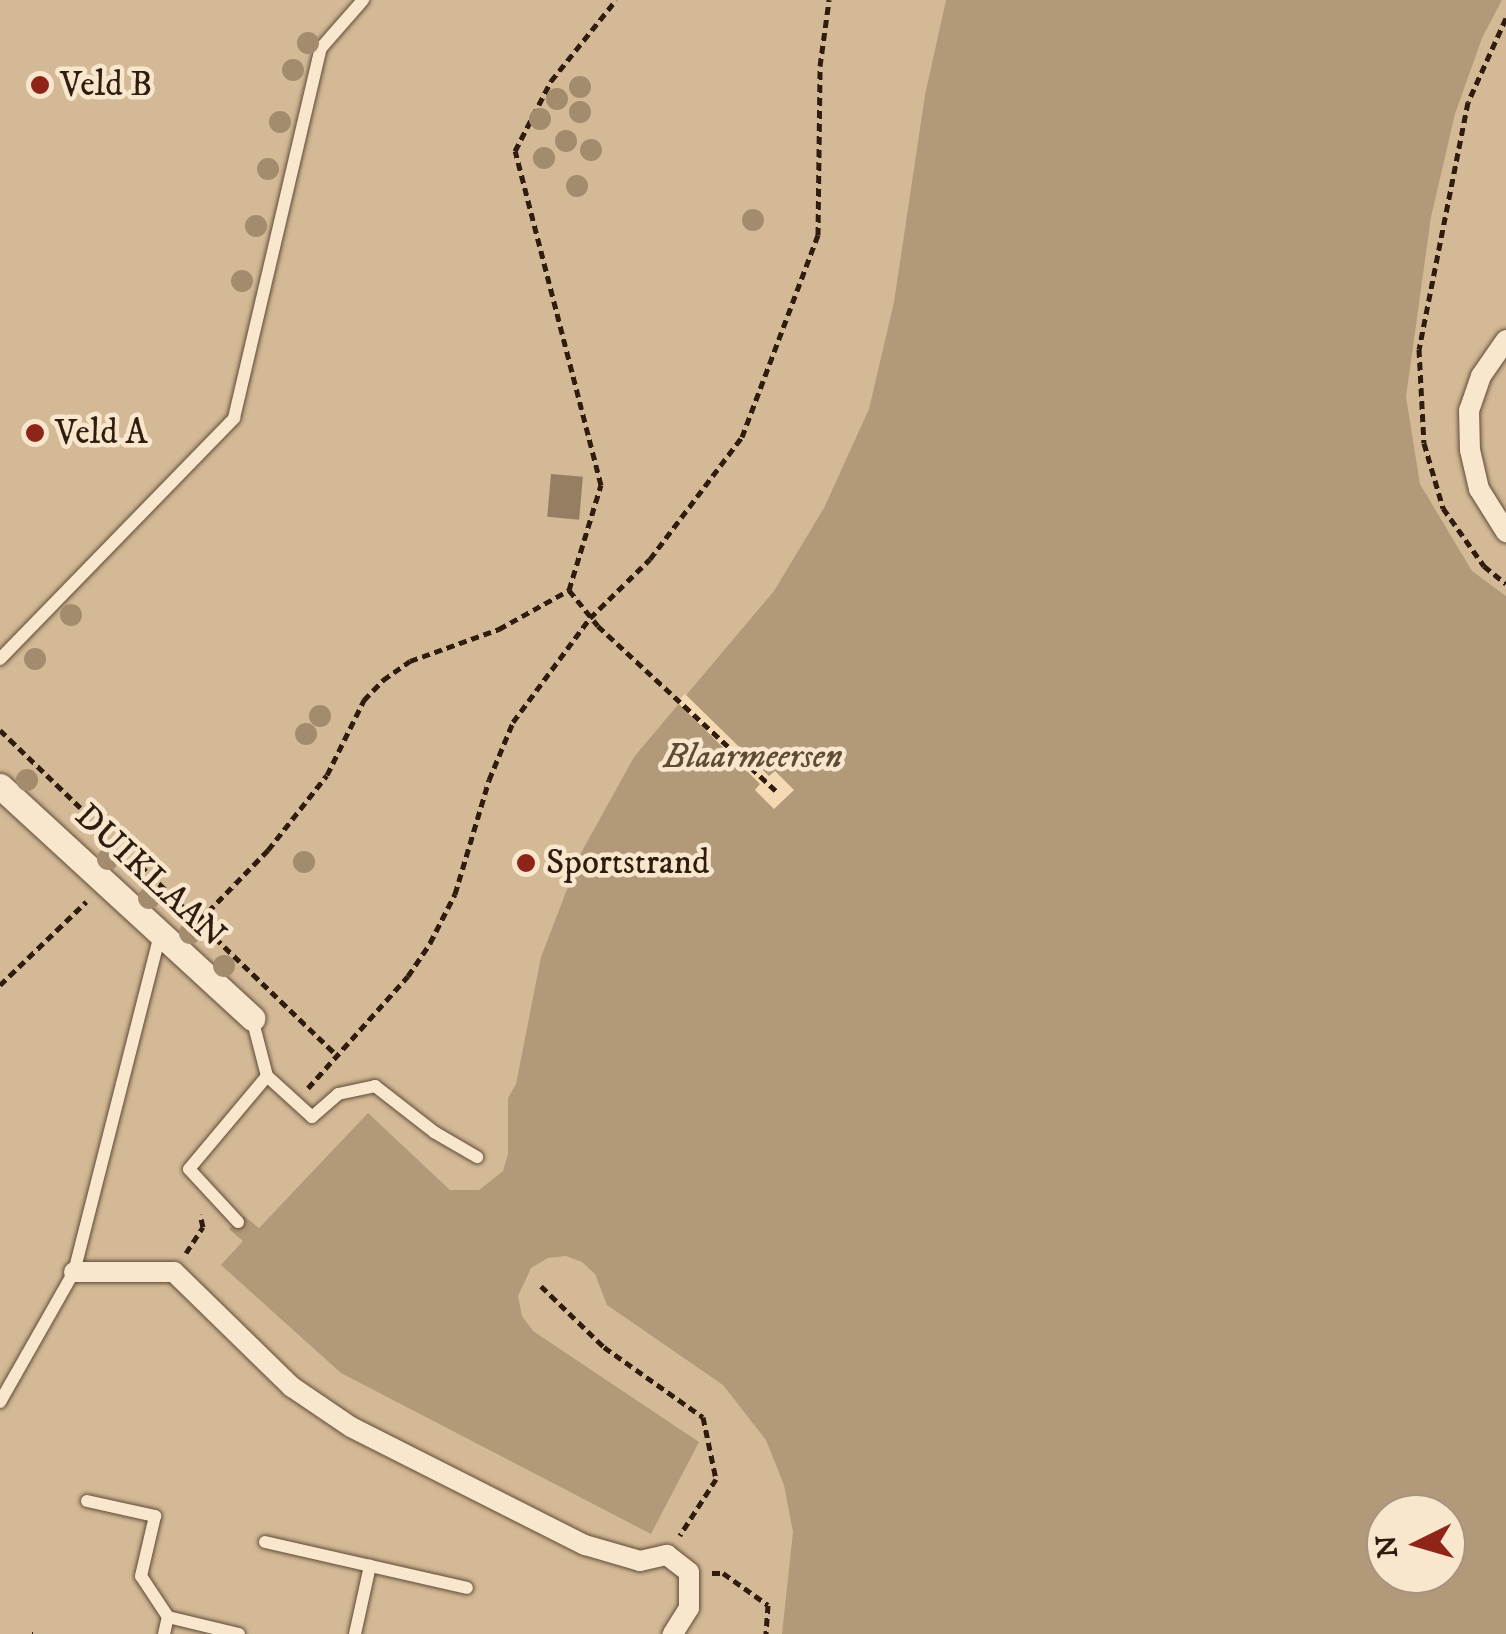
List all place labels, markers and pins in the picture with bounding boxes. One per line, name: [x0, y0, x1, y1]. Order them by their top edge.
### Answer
place label: Veld B: [60, 64, 152, 106]
marker: Veld B: [29, 74, 51, 96]
place label: Veld A: [55, 412, 148, 454]
marker: Veld A: [24, 422, 46, 444]
place label: Sportstrand: [546, 842, 709, 884]
marker: Sportstrand: [515, 852, 537, 874]

